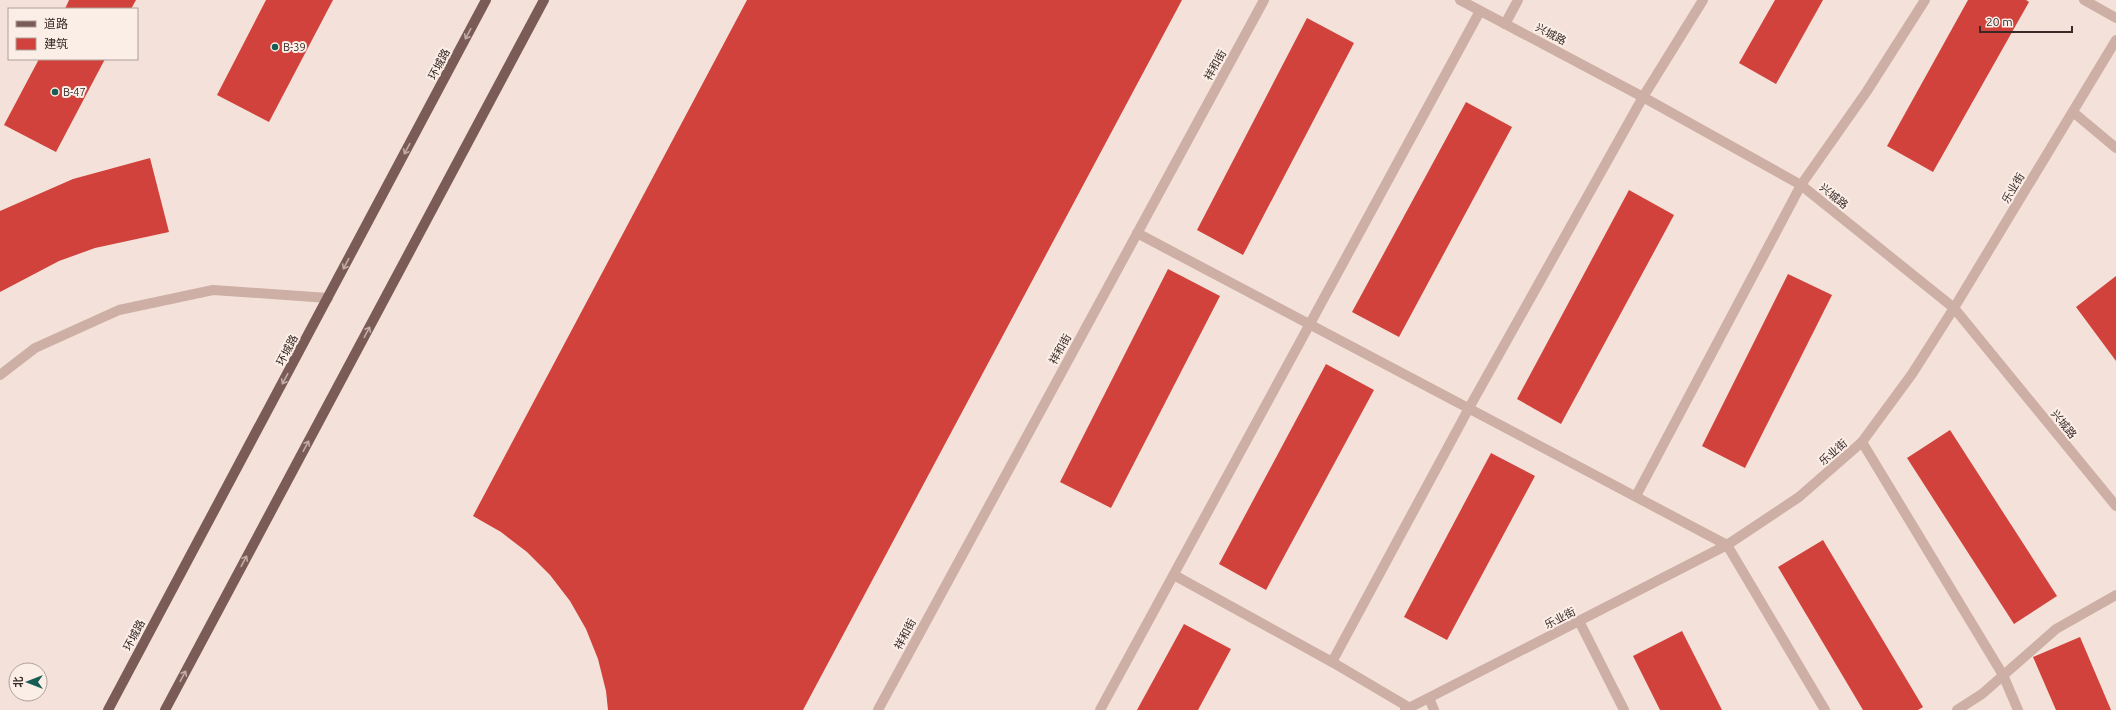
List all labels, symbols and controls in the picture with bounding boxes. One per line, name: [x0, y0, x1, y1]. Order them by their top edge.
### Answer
legend: [8, 8, 138, 60]
scale bar: [1980, 8, 2072, 34]
text: 20 m: [1986, 15, 2013, 28]
text: 道路: [44, 17, 68, 30]
street label: 兴城路: [1534, 21, 1568, 47]
one-way arrow: [463, 28, 471, 40]
text: 建筑: [44, 37, 68, 50]
place label: B-39: [283, 41, 306, 53]
marker: B-39: [270, 42, 280, 52]
street label: 环城路: [426, 47, 452, 81]
street label: 祥和街: [1202, 48, 1228, 82]
place label: B-47: [63, 86, 86, 98]
marker: B-47: [50, 87, 60, 97]
one-way arrow: [402, 143, 410, 155]
street label: 乐业街: [1999, 171, 2027, 205]
street label: 兴城路: [1817, 181, 1851, 211]
one-way arrow: [341, 258, 349, 270]
one-way arrow: [364, 326, 371, 338]
street label: 祥和街: [1047, 332, 1073, 366]
street label: 环城路: [274, 333, 300, 367]
one-way arrow: [280, 373, 288, 385]
street label: 兴城路: [2049, 407, 2079, 441]
street label: 乐业街: [1817, 437, 1849, 467]
one-way arrow: [302, 440, 310, 452]
one-way arrow: [241, 555, 249, 567]
street label: 乐业街: [1543, 605, 1577, 631]
street label: 祥和街: [892, 617, 918, 651]
street label: 环城路: [121, 618, 147, 652]
north arrow: [8, 662, 48, 702]
one-way arrow: [180, 670, 187, 682]
text: 北: [12, 677, 24, 688]

